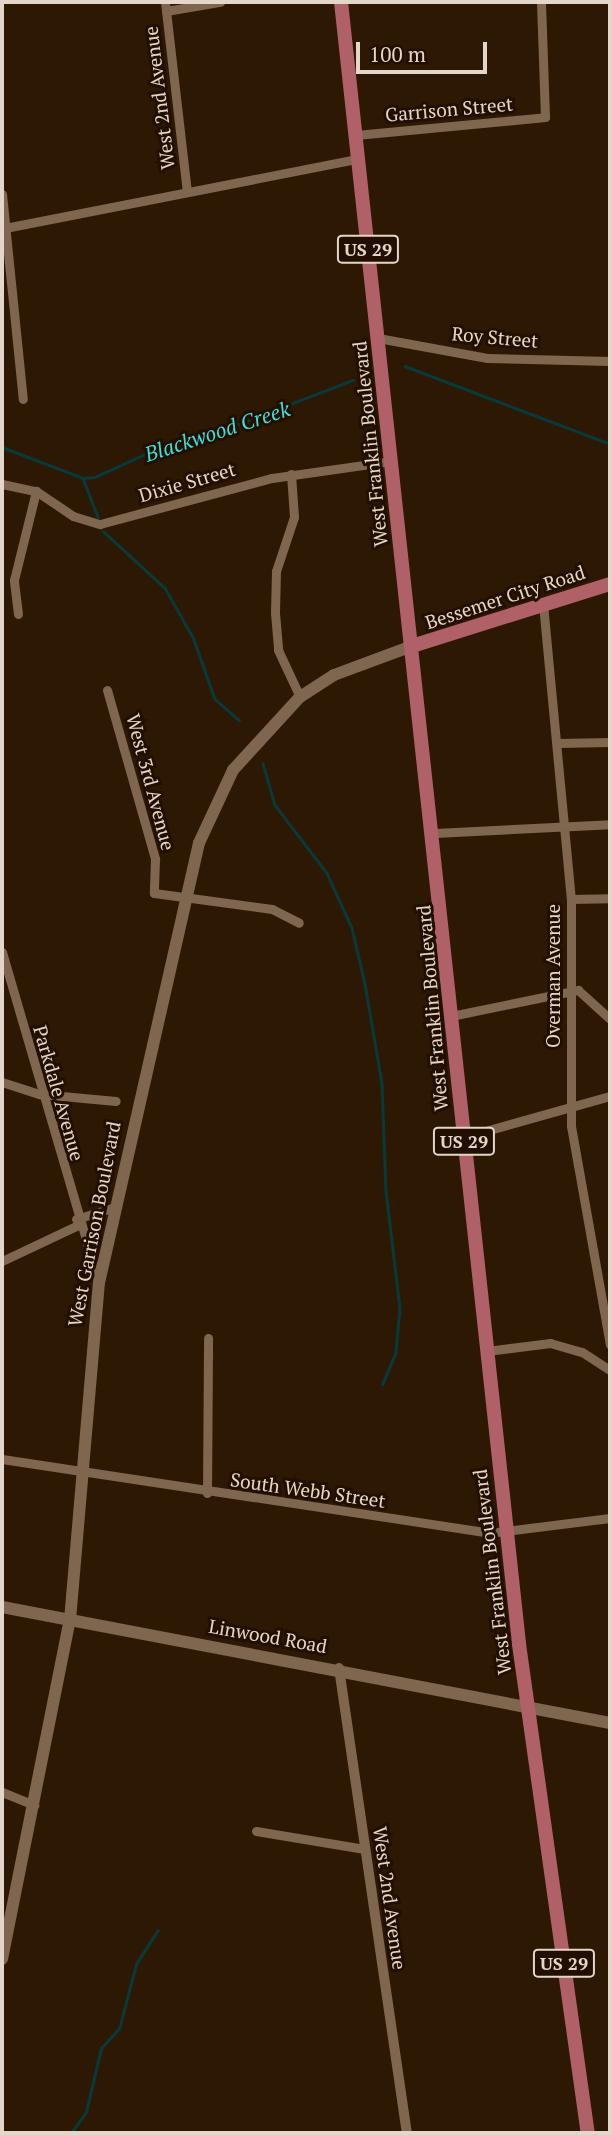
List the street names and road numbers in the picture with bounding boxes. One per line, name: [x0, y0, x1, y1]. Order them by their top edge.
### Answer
street label: West 2nd Avenue: [139, 25, 179, 171]
street label: Garrison Street: [384, 92, 514, 126]
road number: US 29: [336, 234, 400, 264]
street label: Roy Street: [451, 322, 539, 352]
street label: West Franklin Boulevard: [348, 340, 392, 548]
street label: Dixie Street: [136, 457, 238, 507]
street label: Bessemer City Road: [422, 560, 588, 634]
street label: West 3rd Avenue: [122, 711, 180, 853]
street label: West Franklin Boulevard: [412, 904, 452, 1112]
street label: Overman Avenue: [542, 904, 564, 1048]
street label: Parkdale Avenue: [29, 1022, 89, 1164]
street label: West Garrison Boulevard: [63, 1119, 125, 1329]
road number: US 29: [433, 1126, 496, 1156]
street label: South Webb Street: [229, 1468, 387, 1512]
street label: West Franklin Boulevard: [468, 1468, 516, 1676]
street label: Linwood Road: [207, 1614, 329, 1658]
street label: West 2nd Avenue: [369, 1825, 411, 1971]
road number: US 29: [532, 1949, 596, 1978]

